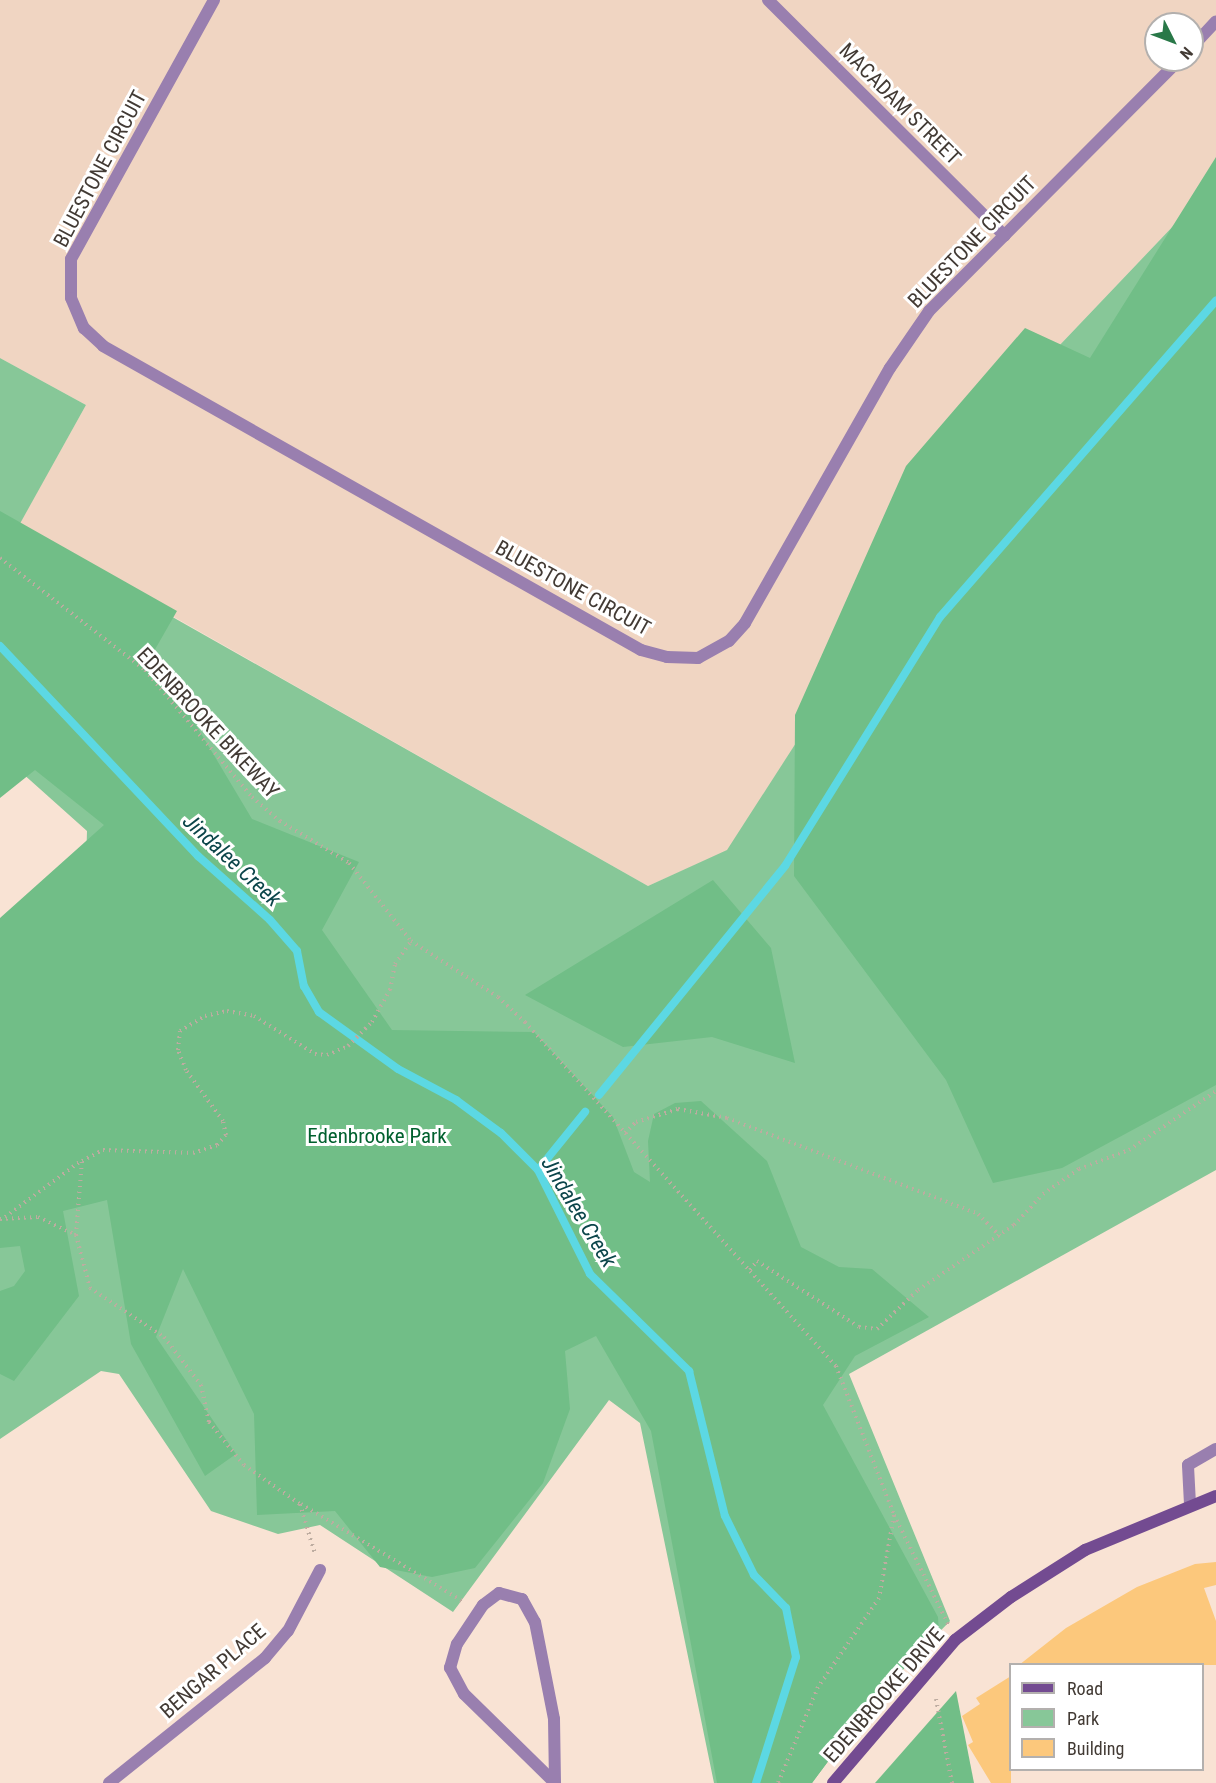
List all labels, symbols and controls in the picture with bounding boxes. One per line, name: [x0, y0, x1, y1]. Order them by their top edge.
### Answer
north arrow: [1144, 12, 1204, 72]
street label: MACADAM STREET: [834, 38, 966, 170]
text: N: [1176, 43, 1197, 63]
street label: BLUESTONE CIRCUIT: [48, 87, 152, 251]
street label: BLUESTONE CIRCUIT: [903, 171, 1041, 313]
street label: BLUESTONE CIRCUIT: [491, 535, 655, 641]
street label: EDENBROOKE BIKEWAY: [132, 642, 284, 804]
water label: Jindalee Creek: [178, 808, 286, 912]
park label: Edenbrooke Park: [307, 1123, 447, 1149]
water label: Jindalee Creek: [536, 1152, 622, 1272]
street label: BENGAR PLACE: [155, 1618, 271, 1724]
street label: EDENBROOKE DRIVE: [818, 1622, 950, 1768]
legend: [1009, 1663, 1204, 1771]
text: Road: [1067, 1678, 1103, 1699]
text: Park: [1067, 1708, 1099, 1729]
text: Building: [1067, 1738, 1124, 1759]

